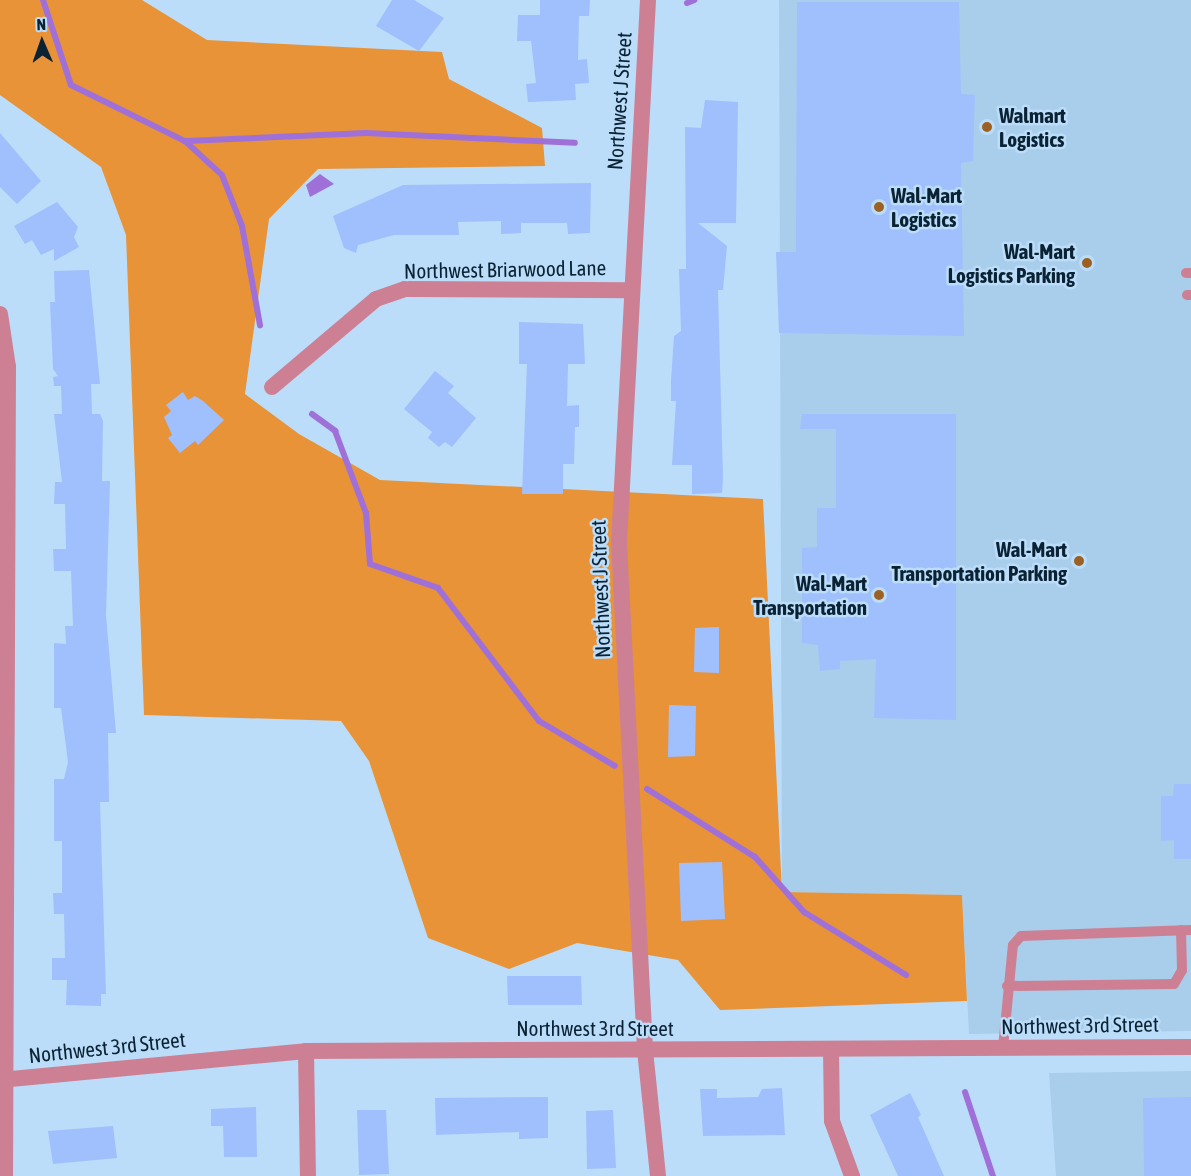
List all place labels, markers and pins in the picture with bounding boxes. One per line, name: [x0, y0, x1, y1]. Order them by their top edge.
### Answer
place label: Walmart Logistics: [999, 102, 1066, 152]
marker: Walmart Logistics: [980, 120, 994, 134]
place label: Wal-Mart Logistics: [891, 182, 962, 232]
marker: Wal-Mart Logistics: [872, 200, 886, 214]
place label: Wal-Mart Logistics Parking: [948, 238, 1075, 288]
marker: Wal-Mart Logistics Parking: [1080, 256, 1094, 270]
place label: Wal-Mart Transportation Parking: [891, 536, 1067, 586]
marker: Wal-Mart Transportation Parking: [1072, 554, 1086, 568]
place label: Wal-Mart Transportation: [753, 570, 867, 620]
marker: Wal-Mart Transportation: [872, 588, 886, 602]

